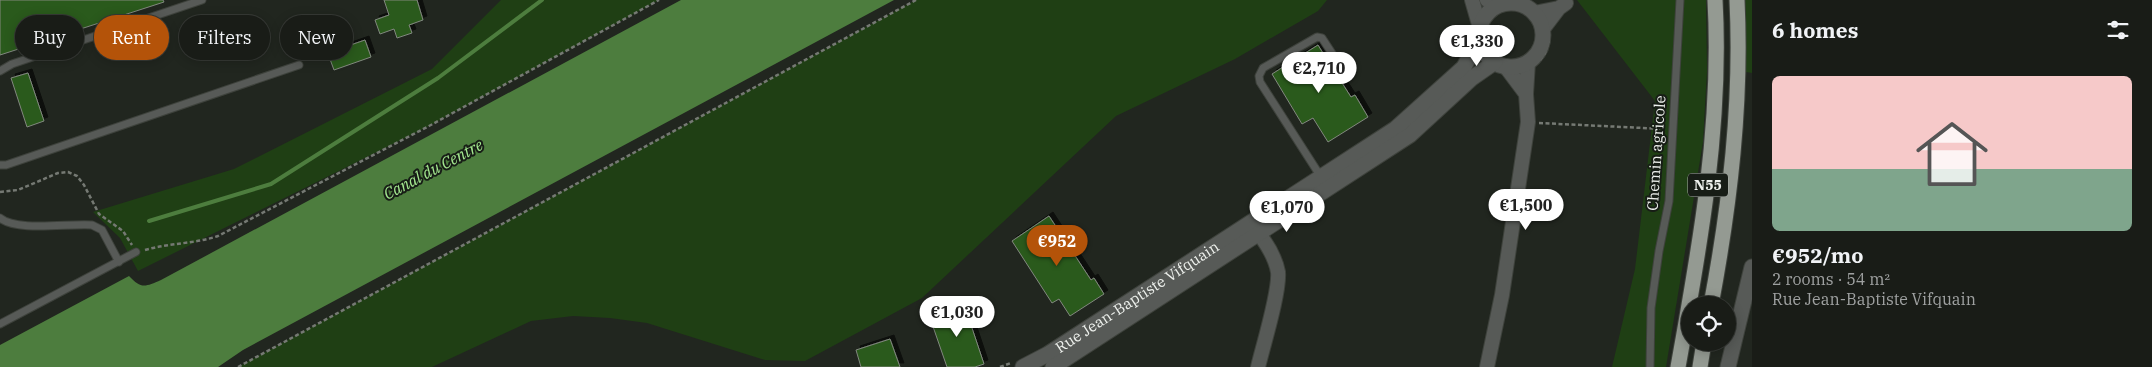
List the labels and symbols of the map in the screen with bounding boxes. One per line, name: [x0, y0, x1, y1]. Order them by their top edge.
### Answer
pin: €1,330: [1436, 24, 1518, 67]
pin: €2,710: [1278, 52, 1360, 94]
street label: Chemin agricole: [1642, 95, 1670, 211]
water label: Canal du Centre: [380, 134, 486, 204]
road number: N55: [1688, 174, 1728, 196]
pin: €1,500: [1485, 188, 1567, 231]
pin: €1,070: [1246, 190, 1328, 233]
pin: €952: [1027, 224, 1087, 267]
street label: Rue Jean-Baptiste Vifquain: [1051, 236, 1223, 356]
pin: €1,030: [916, 296, 998, 338]

